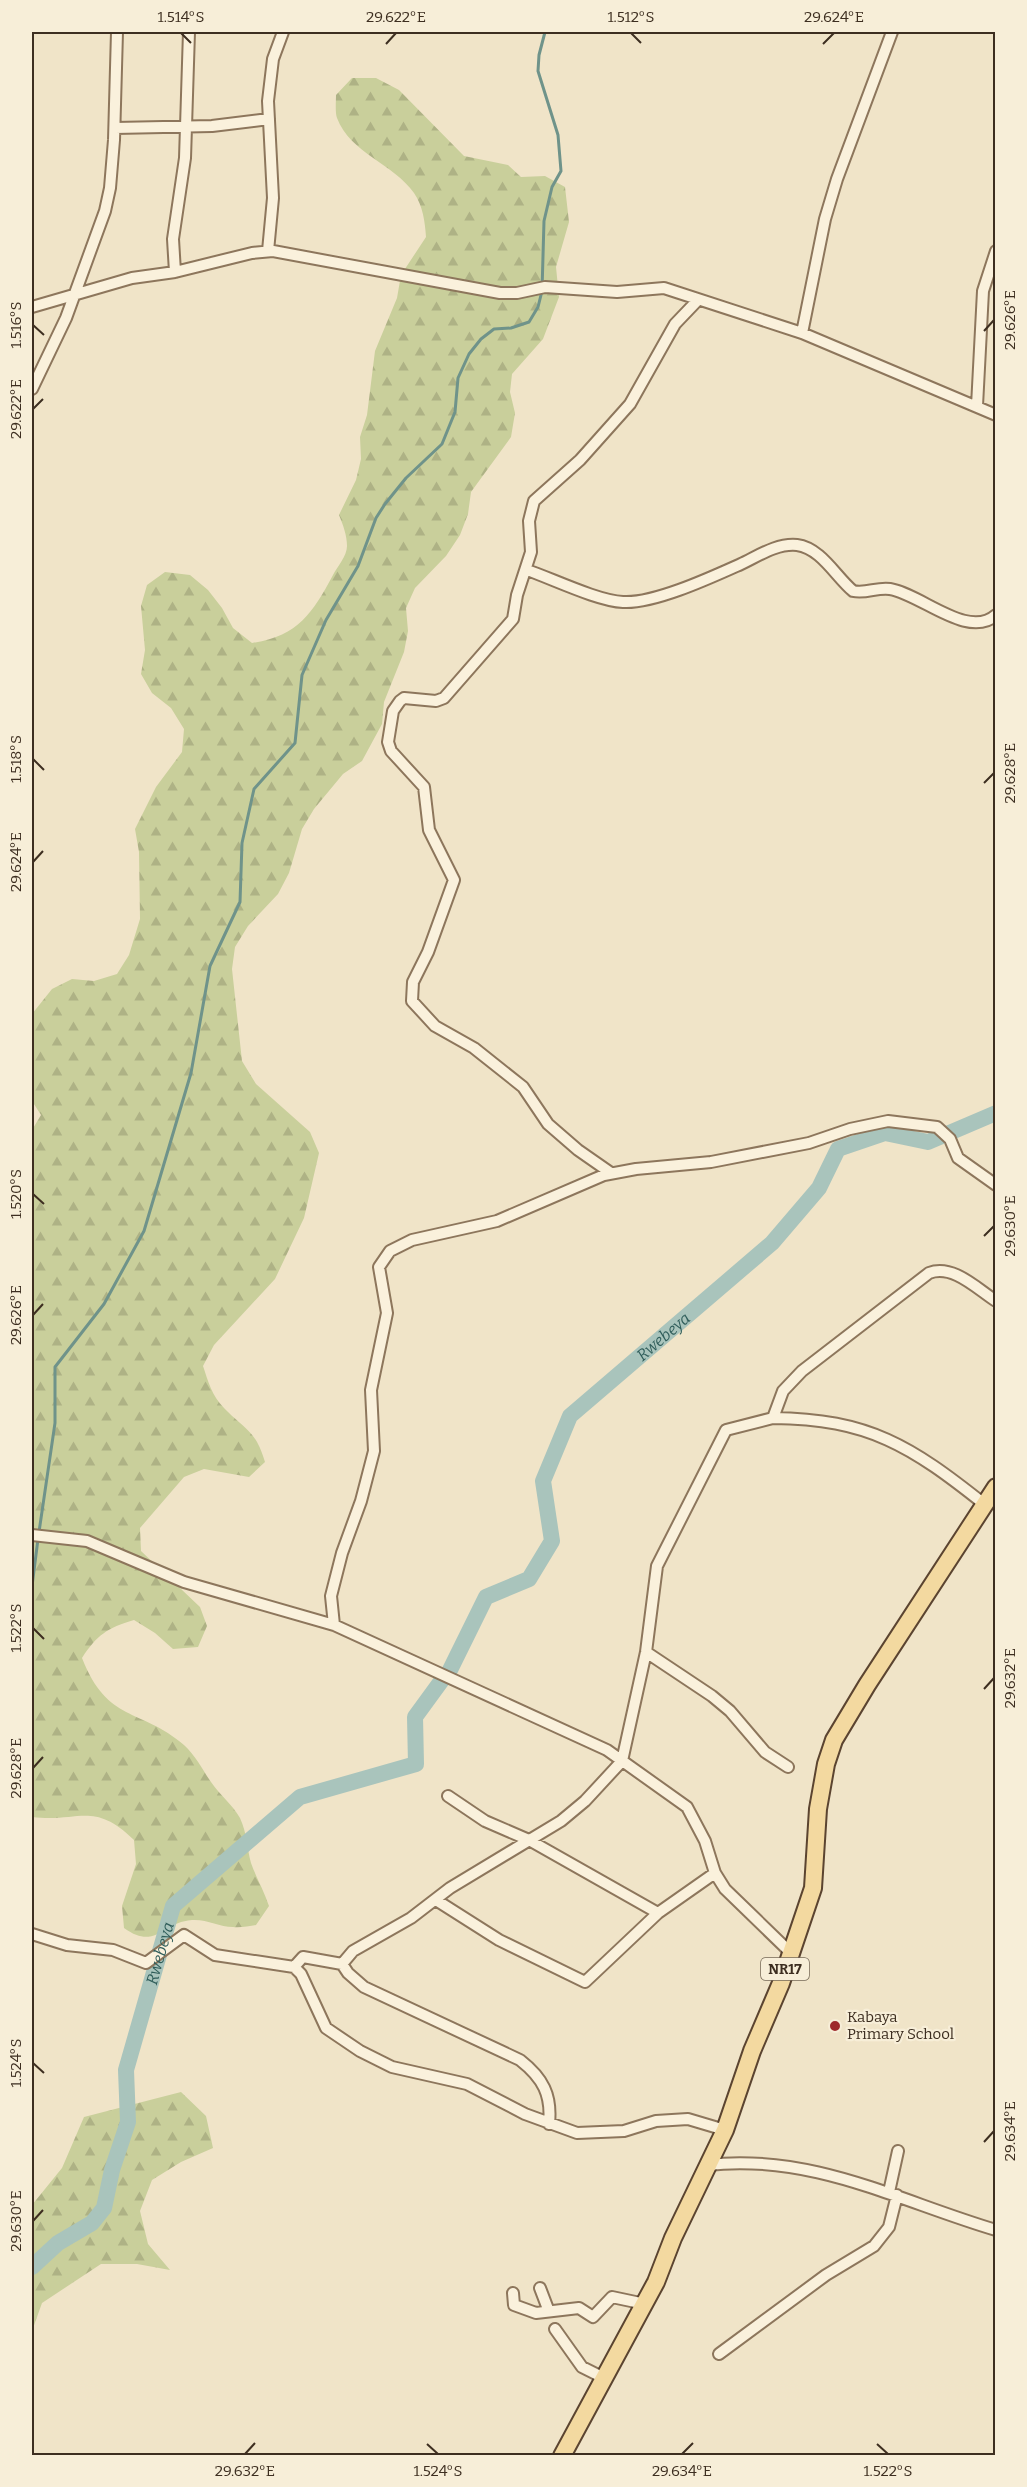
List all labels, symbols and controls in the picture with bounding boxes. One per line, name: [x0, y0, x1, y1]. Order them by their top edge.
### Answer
text: 1.514°S: [158, 8, 205, 26]
text: 29.622°E: [366, 8, 426, 26]
text: 1.512°S: [607, 8, 655, 26]
text: 29.624°E: [804, 8, 864, 26]
text: 29.626°E: [1001, 290, 1019, 350]
text: 1.516°S: [7, 301, 25, 349]
text: 29.622°E: [7, 379, 25, 439]
text: 1.518°S: [7, 735, 25, 783]
text: 29.628°E: [1001, 743, 1019, 803]
text: 29.624°E: [7, 832, 25, 892]
text: 1.520°S: [7, 1169, 25, 1219]
text: 29.630°E: [1001, 1195, 1019, 1257]
text: 29.626°E: [7, 1285, 25, 1345]
water label: Rwebeya: [633, 1308, 694, 1364]
text: 1.522°S: [7, 1603, 25, 1653]
text: 29.632°E: [1001, 1648, 1019, 1708]
text: 29.628°E: [7, 1738, 25, 1798]
water label: Rwebeya: [142, 1920, 177, 1987]
road number: NR17: [761, 1958, 809, 1980]
place label: Kabaya Primary School: [847, 2008, 954, 2043]
marker: Kabaya Primary School: [828, 2019, 842, 2033]
text: 1.524°S: [7, 2039, 25, 2088]
text: 29.634°E: [1001, 2101, 1019, 2161]
text: 29.630°E: [7, 2190, 25, 2252]
text: 29.632°E: [215, 2462, 275, 2480]
text: 1.524°S: [414, 2462, 463, 2480]
text: 29.634°E: [652, 2462, 712, 2480]
text: 1.522°S: [863, 2462, 913, 2480]

